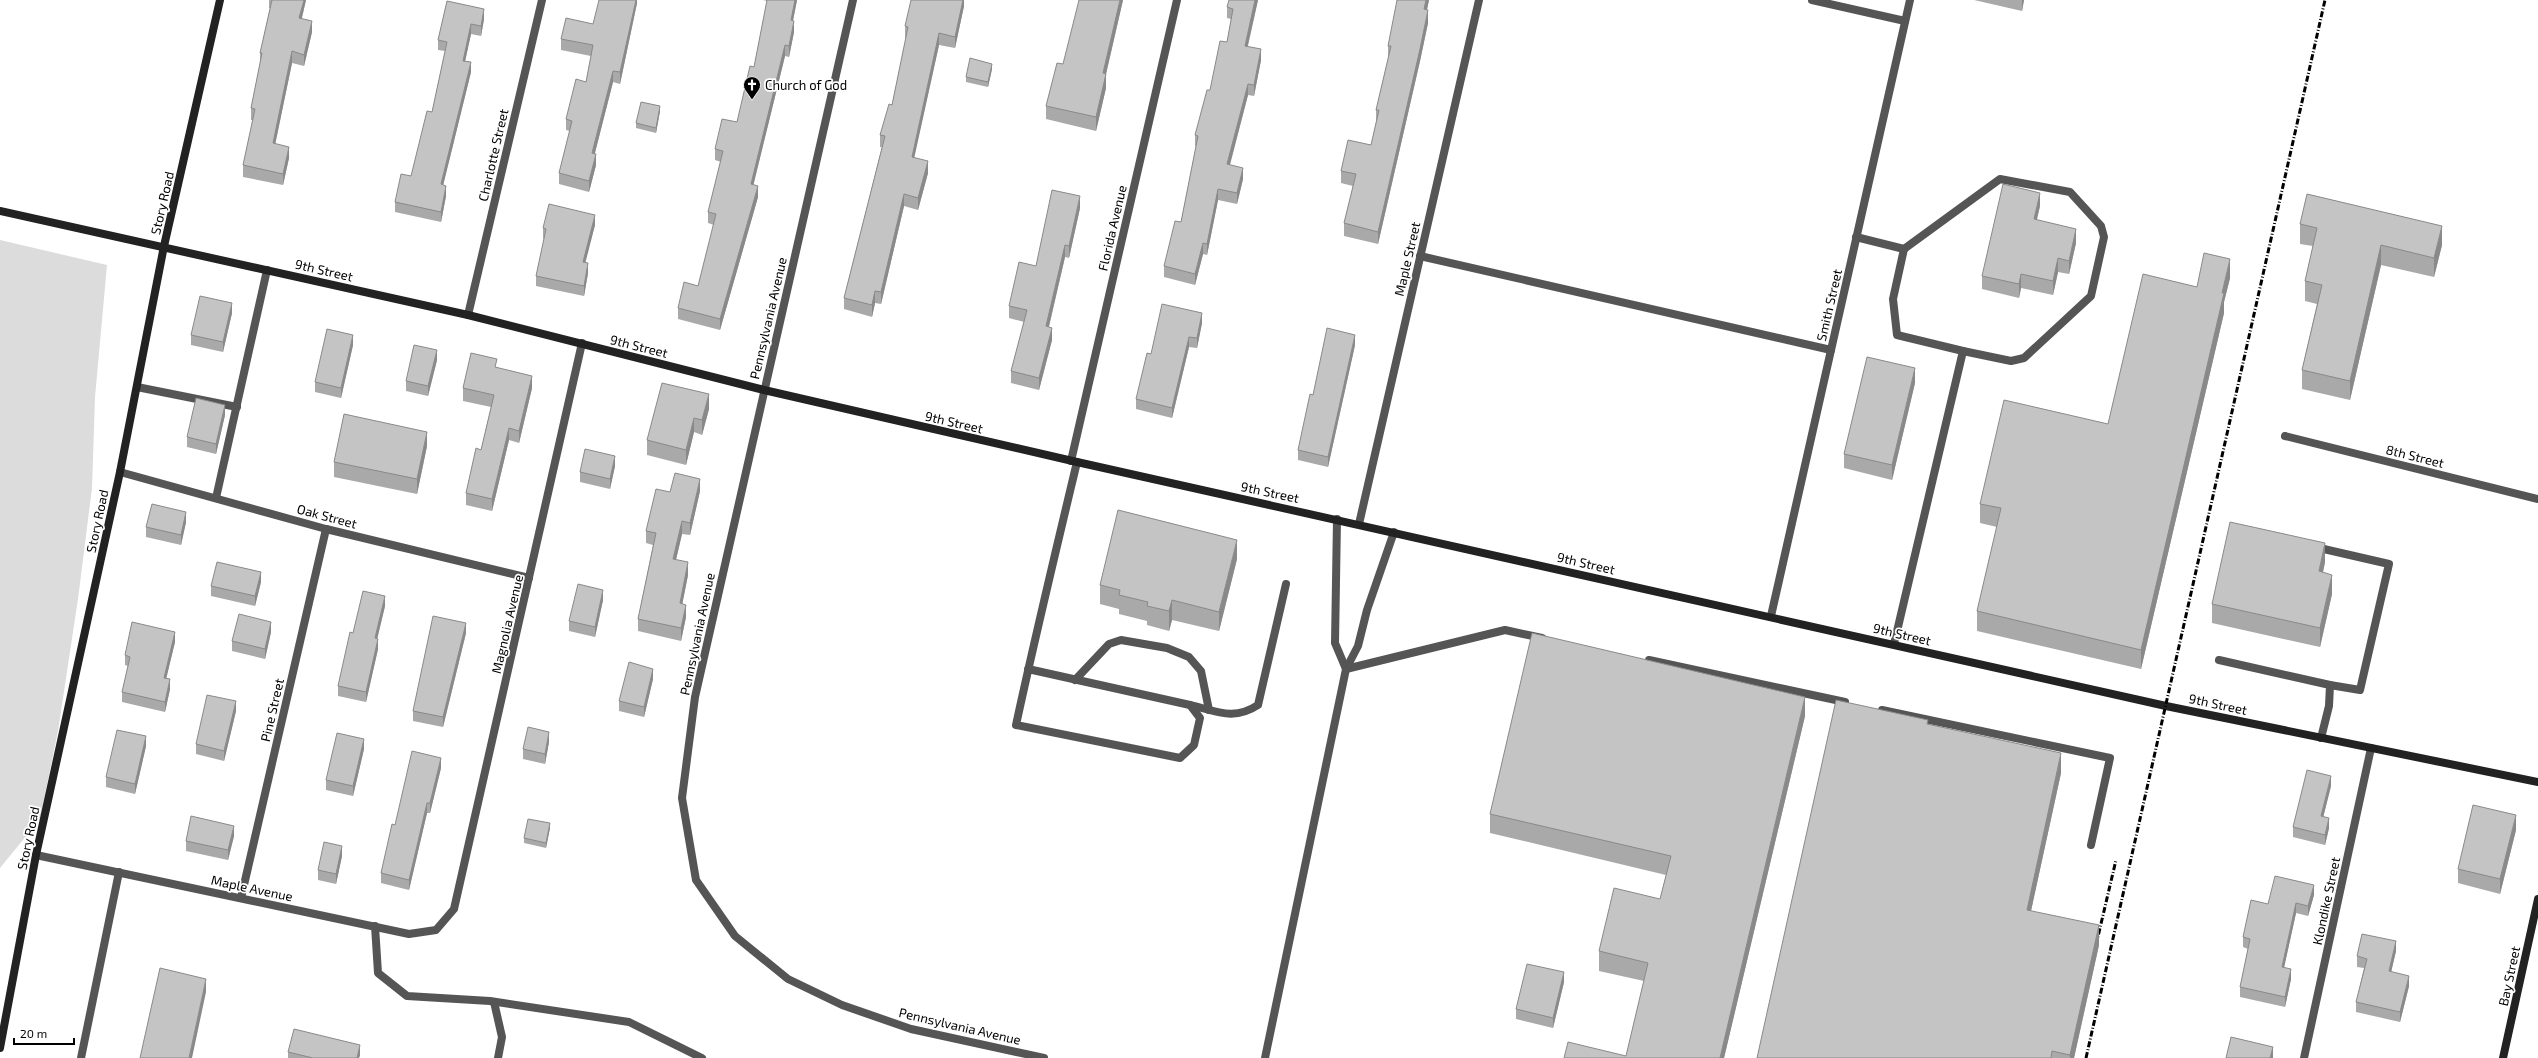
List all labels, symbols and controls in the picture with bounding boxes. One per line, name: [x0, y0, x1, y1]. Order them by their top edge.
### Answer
church icon: Church of God: [742, 75, 762, 100]
place label: Church of God: [765, 77, 847, 93]
street label: Charlotte Street: [475, 107, 511, 203]
street label: Story Road: [147, 170, 177, 236]
street label: Florida Avenue: [1094, 184, 1130, 272]
street label: Maple Street: [1391, 220, 1423, 298]
street label: Pennsylvania Avenue: [746, 255, 790, 381]
street label: 9th Street: [293, 256, 355, 284]
street label: Smith Street: [1813, 267, 1845, 343]
street label: 9th Street: [608, 331, 670, 361]
street label: 9th Street: [923, 408, 985, 436]
street label: 8th Street: [2384, 441, 2446, 471]
street label: 9th Street: [1239, 478, 1301, 506]
street label: Story Road: [83, 488, 111, 554]
street label: Oak Street: [295, 500, 359, 532]
street label: 9th Street: [1555, 549, 1617, 577]
street label: Pennsylvania Avenue: [676, 571, 718, 697]
street label: Magnolia Avenue: [488, 573, 526, 675]
street label: 9th Street: [1871, 620, 1933, 648]
street label: Pine Street: [257, 677, 287, 743]
street label: 9th Street: [2187, 690, 2249, 718]
street label: Story Road: [14, 805, 42, 871]
street label: Klondike Street: [2309, 855, 2343, 946]
street label: Maple Avenue: [210, 872, 294, 904]
street label: Bay Street: [2495, 945, 2523, 1007]
street label: Pennsylvania Avenue: [897, 1004, 1023, 1048]
scale bar: [14, 1020, 74, 1046]
text: 20 m: [20, 1026, 47, 1040]

